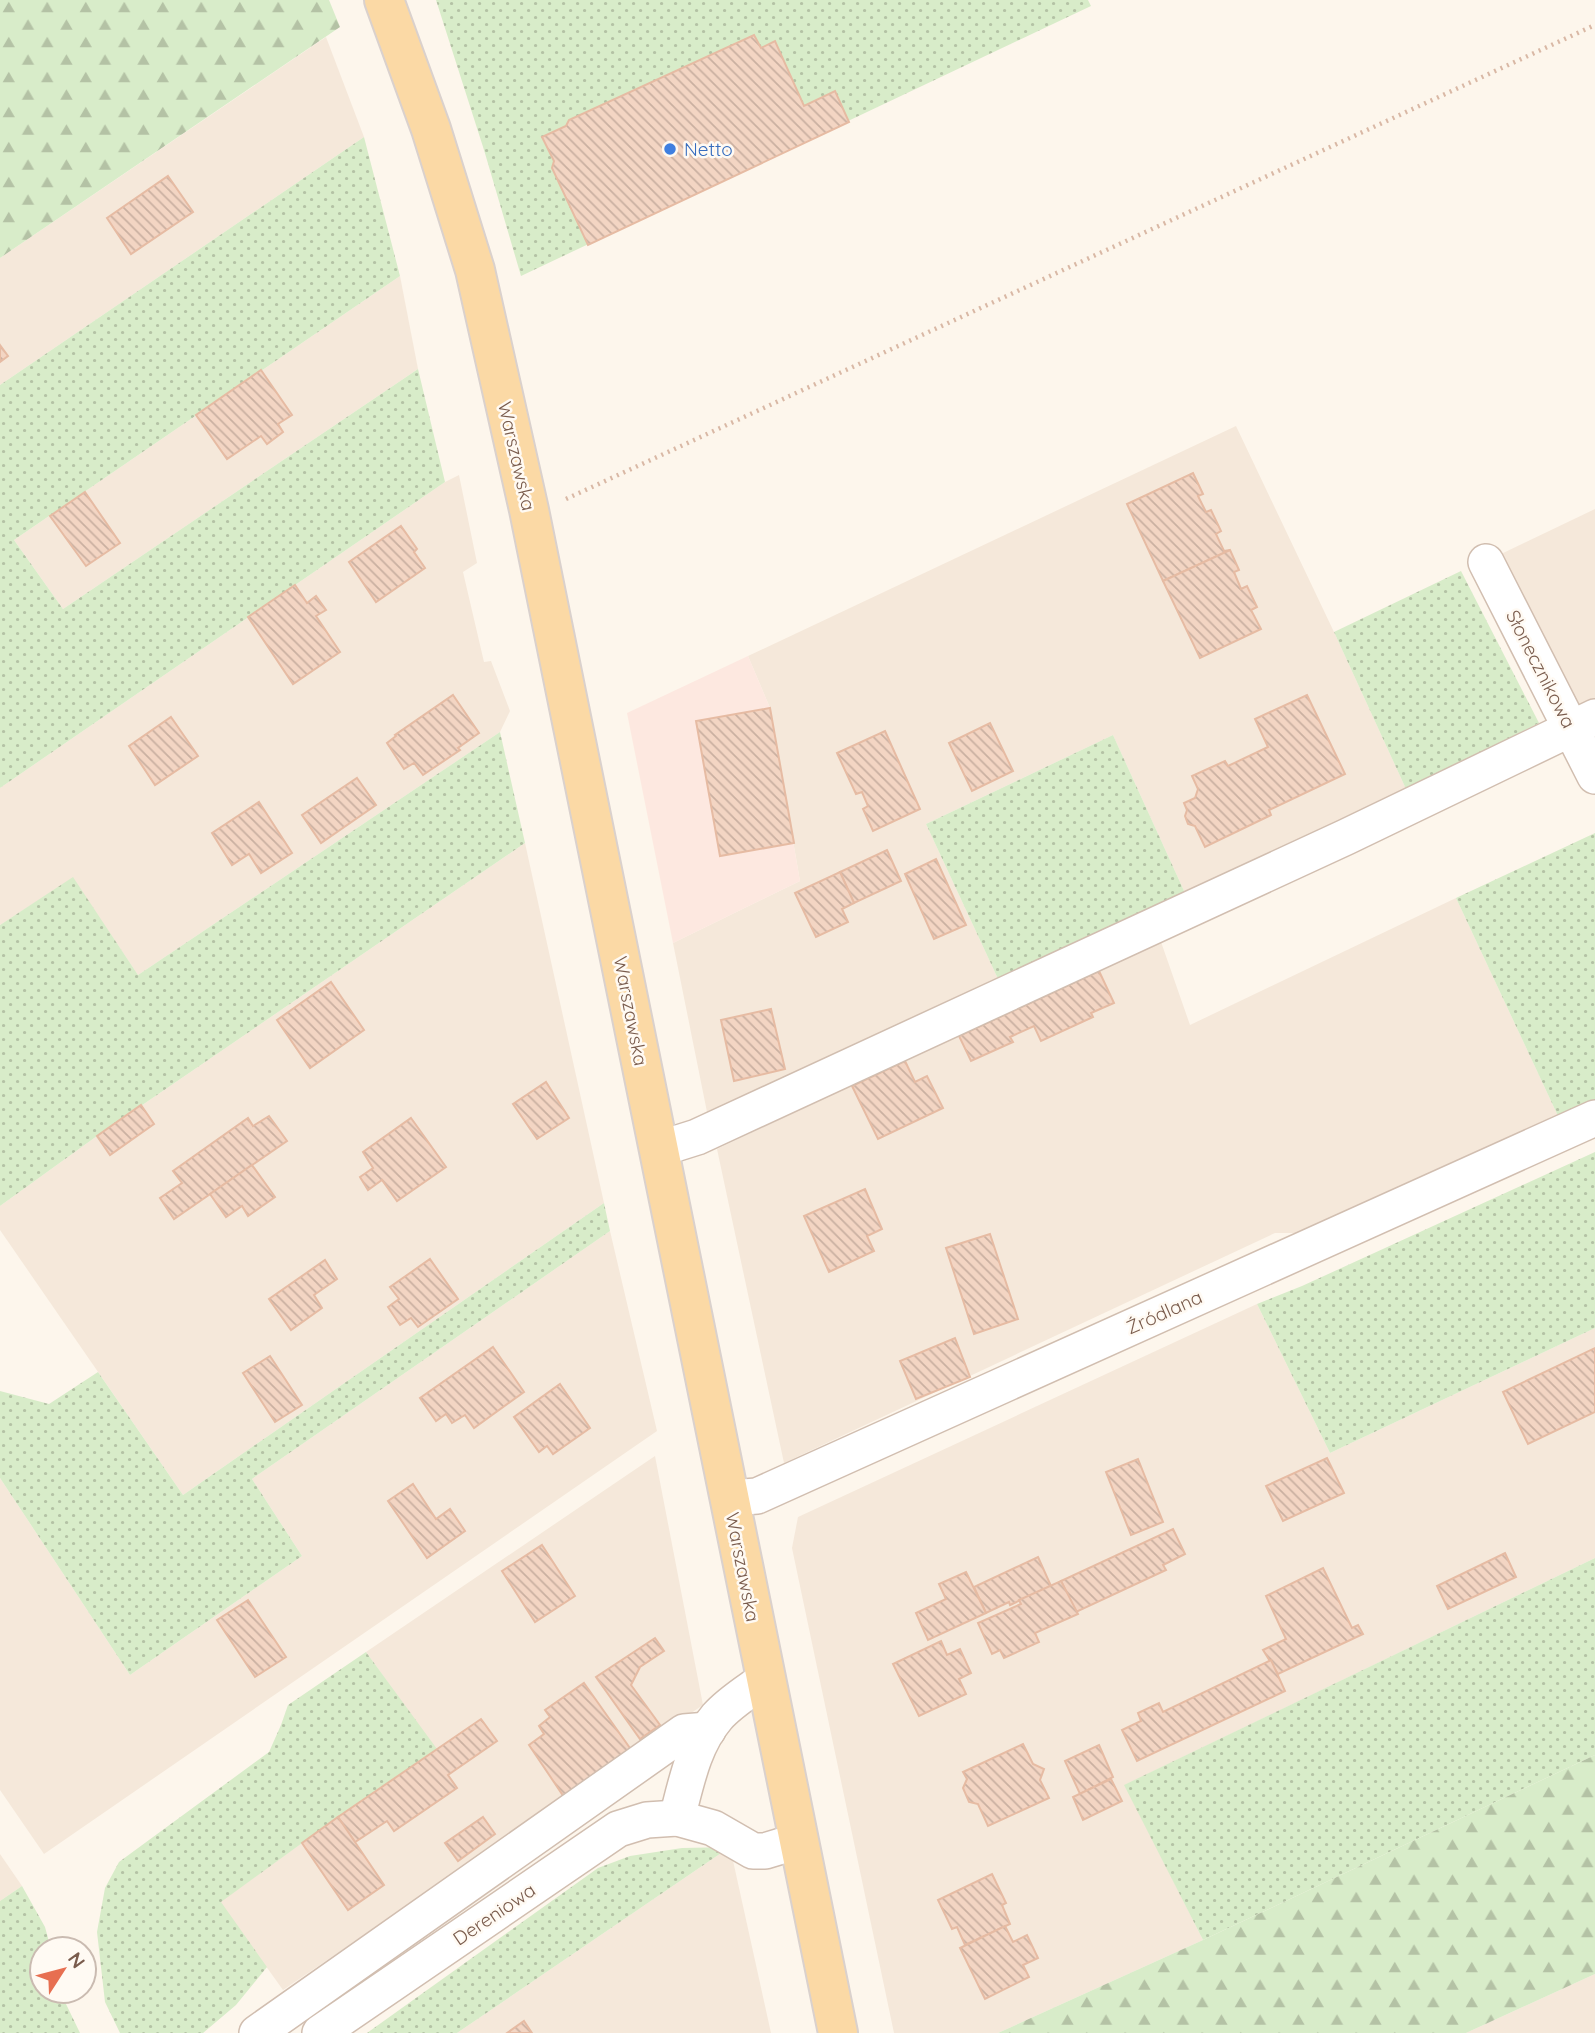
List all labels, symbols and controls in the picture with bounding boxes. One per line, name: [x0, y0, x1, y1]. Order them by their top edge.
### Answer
place label: Netto: [684, 137, 733, 161]
marker: Netto: [662, 141, 678, 157]
street label: Warszawska: [493, 399, 541, 513]
street label: Słonecznikowa: [1501, 606, 1581, 732]
street label: Warszawska: [609, 954, 653, 1068]
street label: Źródlana: [1122, 1285, 1206, 1339]
street label: Warszawska: [721, 1510, 765, 1624]
street label: Dereniowa: [448, 1878, 540, 1950]
north arrow: [28, 1935, 98, 2005]
text: N: [63, 1947, 91, 1973]

